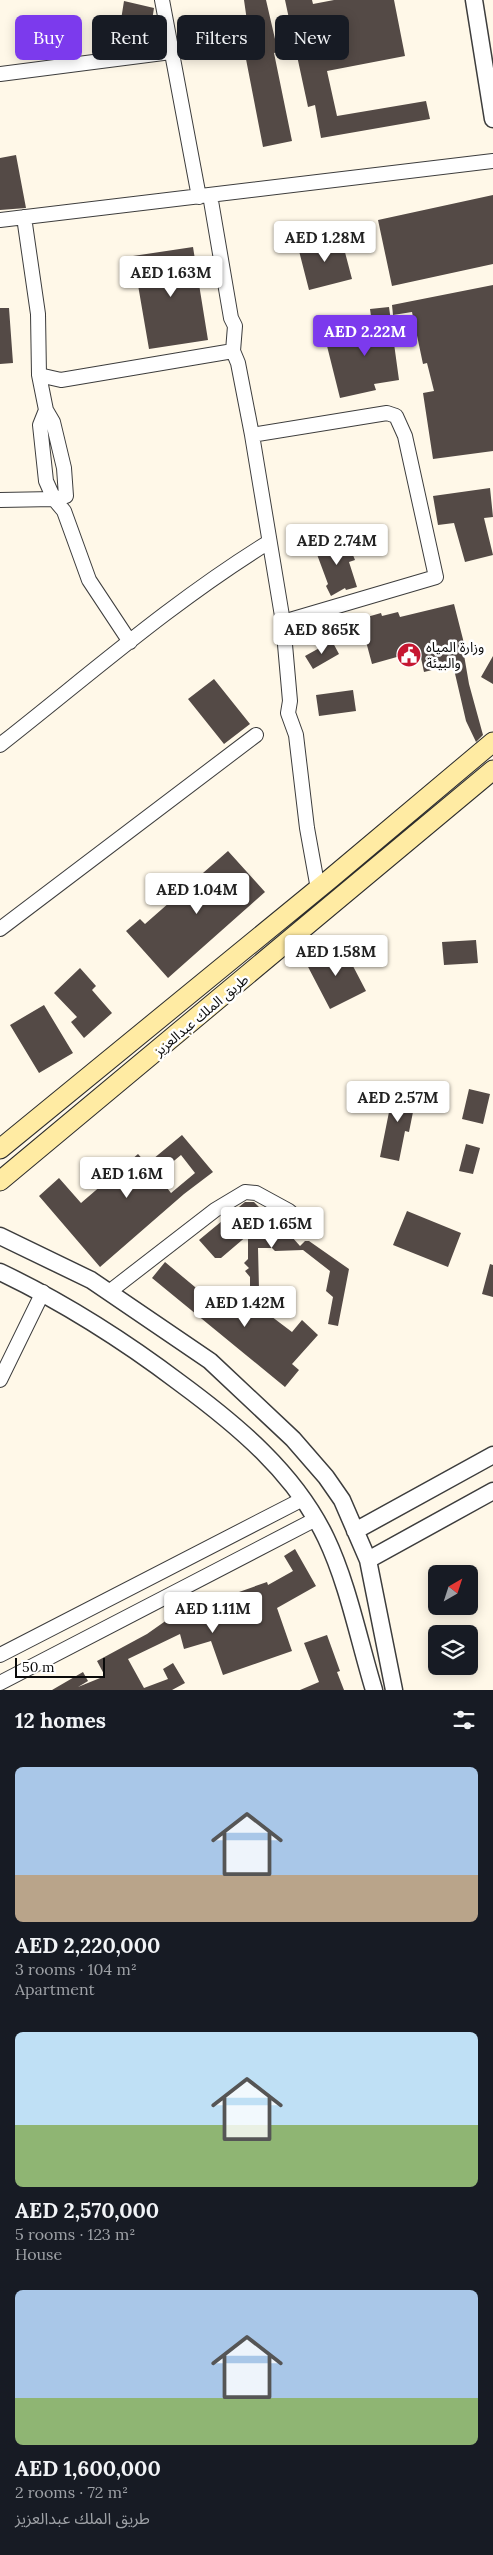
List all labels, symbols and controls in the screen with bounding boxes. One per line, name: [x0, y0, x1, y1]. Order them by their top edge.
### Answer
chip: Buy: [15, 15, 82, 60]
chip: Rent: [92, 15, 167, 60]
chip: Filters: [177, 15, 265, 60]
chip: New: [275, 15, 349, 60]
pin: AED 1.28M: [268, 220, 382, 263]
text: AED 1.28M: [285, 227, 365, 247]
pin: AED 1.63M: [114, 256, 228, 298]
text: AED 1.63M: [131, 262, 211, 282]
pin: AED 2.22M: [308, 314, 422, 357]
text: AED 2.22M: [324, 321, 406, 341]
pin: AED 2.74M: [280, 524, 394, 566]
text: AED 2.74M: [297, 530, 377, 550]
pin: AED 865K: [270, 612, 374, 655]
text: AED 865K: [284, 619, 360, 639]
place label: وزارة المياه والبيئة: [426, 638, 484, 672]
public building icon: وزارة المياه والبيئة: [396, 642, 422, 668]
pin: AED 1.04M: [140, 872, 254, 915]
text: AED 1.04M: [156, 879, 238, 899]
pin: AED 1.58M: [279, 934, 393, 977]
text: AED 1.58M: [296, 941, 376, 961]
street label: طريق الملك عبدالعزيز: [149, 970, 253, 1061]
pin: AED 2.57M: [341, 1080, 455, 1123]
text: AED 2.57M: [358, 1087, 438, 1107]
pin: AED 1.6M: [75, 1156, 179, 1199]
text: AED 1.6M: [91, 1163, 163, 1183]
pin: AED 1.65M: [215, 1206, 329, 1249]
text: AED 1.65M: [232, 1213, 312, 1233]
pin: AED 1.42M: [188, 1286, 302, 1328]
text: AED 1.42M: [205, 1292, 285, 1312]
north arrow: [428, 1565, 478, 1615]
map controls: [428, 1565, 478, 1675]
pin: AED 1.11M: [156, 1592, 270, 1634]
text: AED 1.11M: [175, 1598, 251, 1618]
button: layers: [428, 1625, 478, 1675]
scale bar: [15, 1655, 105, 1678]
text: 50 m: [22, 1658, 55, 1676]
icon: filters: [450, 1706, 478, 1734]
text: 12 homes: [15, 1707, 106, 1734]
icon: home: [202, 1799, 292, 1889]
text: AED 2,220,000: [15, 1932, 160, 1959]
text: 3 rooms · 104 m²: [15, 1959, 137, 1979]
text: Apartment: [15, 1979, 95, 1999]
icon: home: [202, 2064, 292, 2154]
text: AED 2,570,000: [15, 2197, 159, 2224]
text: 5 rooms · 123 m²: [15, 2224, 135, 2244]
text: House: [15, 2244, 62, 2264]
icon: home: [202, 2322, 292, 2412]
text: AED 1,600,000: [15, 2455, 161, 2482]
text: 2 rooms · 72 m²: [15, 2482, 128, 2502]
text: طريق الملك عبدالعزيز: [15, 2508, 150, 2528]

